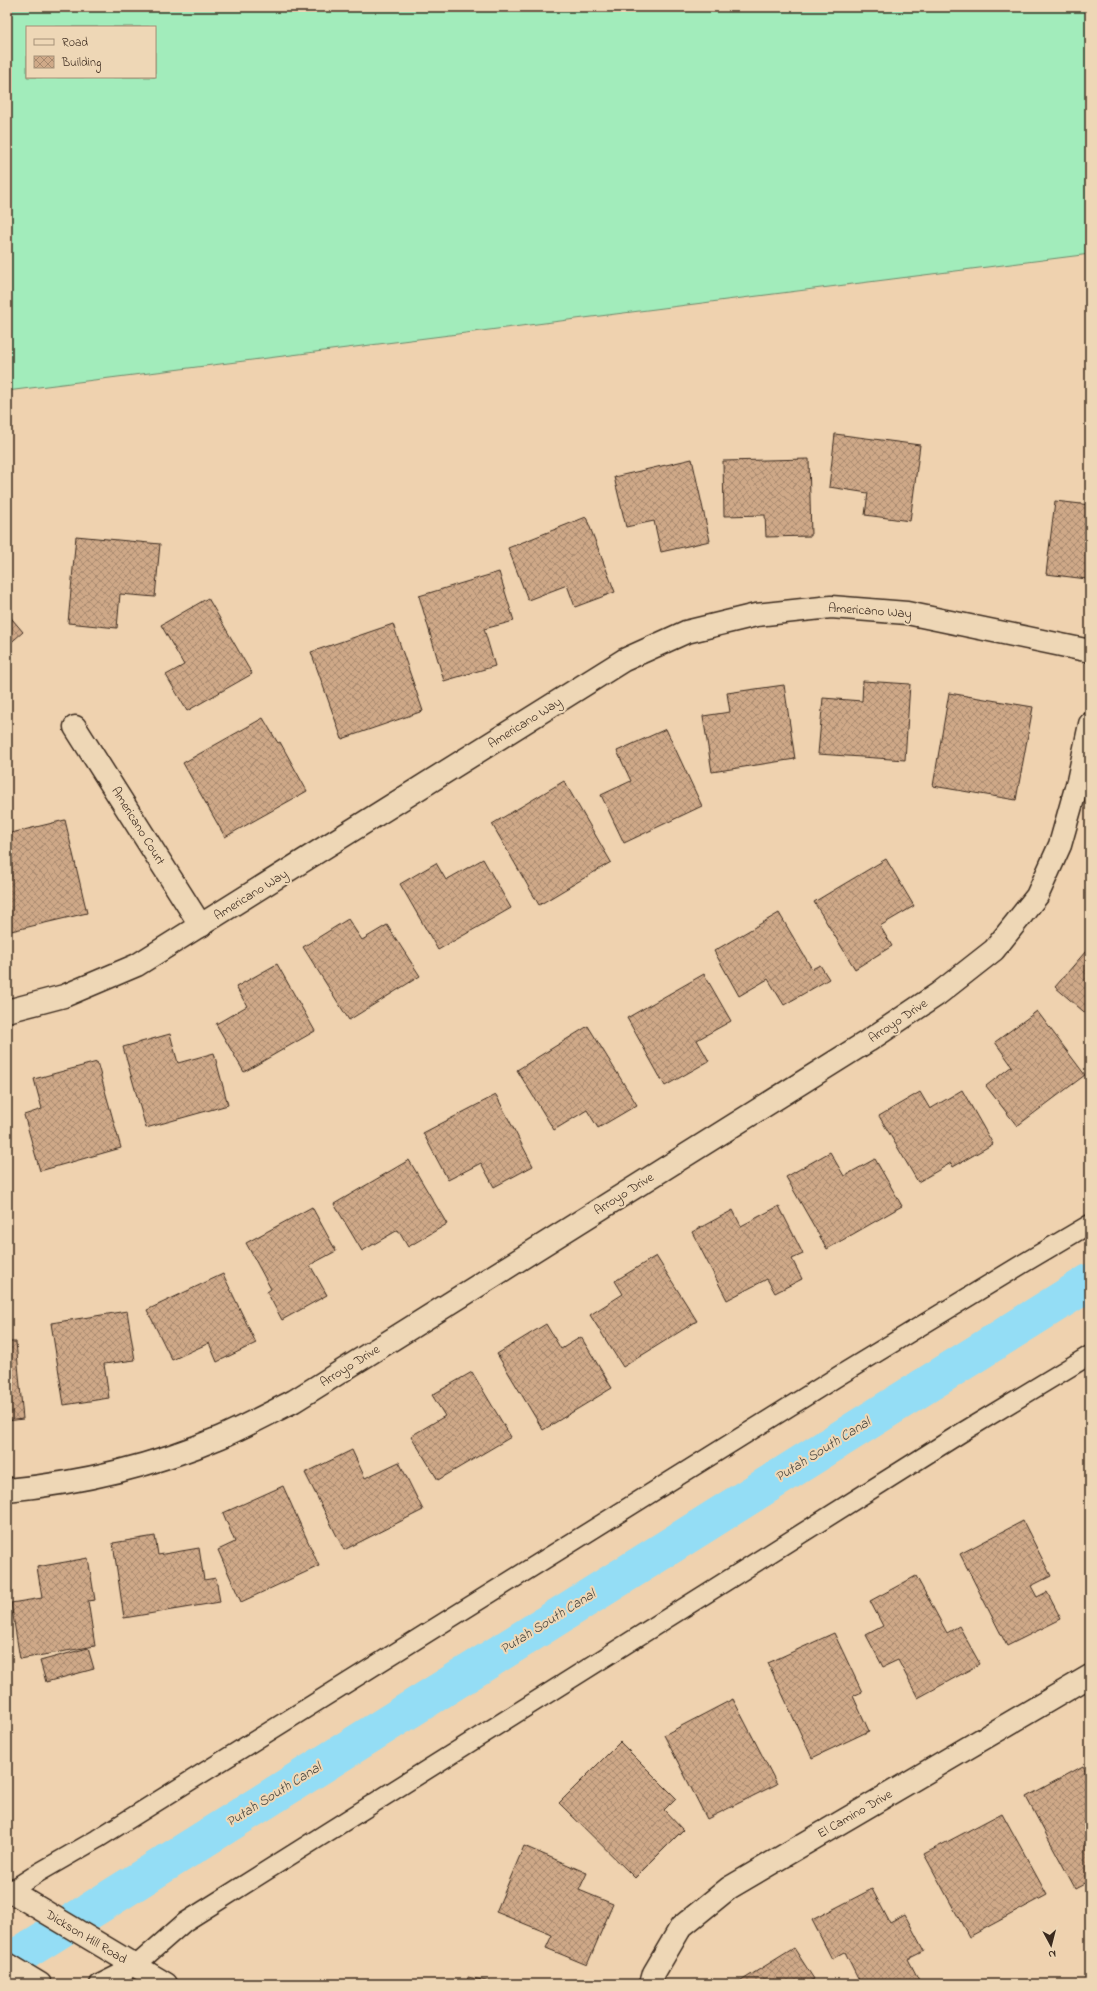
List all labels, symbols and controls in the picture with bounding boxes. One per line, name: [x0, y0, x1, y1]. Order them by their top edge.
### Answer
legend: [26, 26, 156, 78]
text: Road: [62, 34, 88, 52]
text: Building: [61, 54, 101, 73]
street label: Americano Way: [827, 599, 912, 624]
street label: Americano Way: [484, 693, 566, 754]
street label: Americano Court: [106, 783, 170, 869]
street label: Americano Way: [210, 865, 292, 926]
street label: Arroyo Drive: [865, 994, 932, 1049]
street label: Arroyo Drive: [590, 1168, 658, 1221]
street label: Arroyo Drive: [316, 1340, 384, 1393]
water label: Putah South Canal: [771, 1411, 876, 1488]
water label: Putah South Canal: [496, 1583, 601, 1660]
water label: Putah South Canal: [222, 1756, 327, 1833]
street label: El Camino Drive: [814, 1785, 896, 1843]
street label: Dickson Hill Road: [41, 1905, 131, 1969]
north arrow: [1031, 1925, 1071, 1965]
text: N: [1047, 1946, 1057, 1962]

